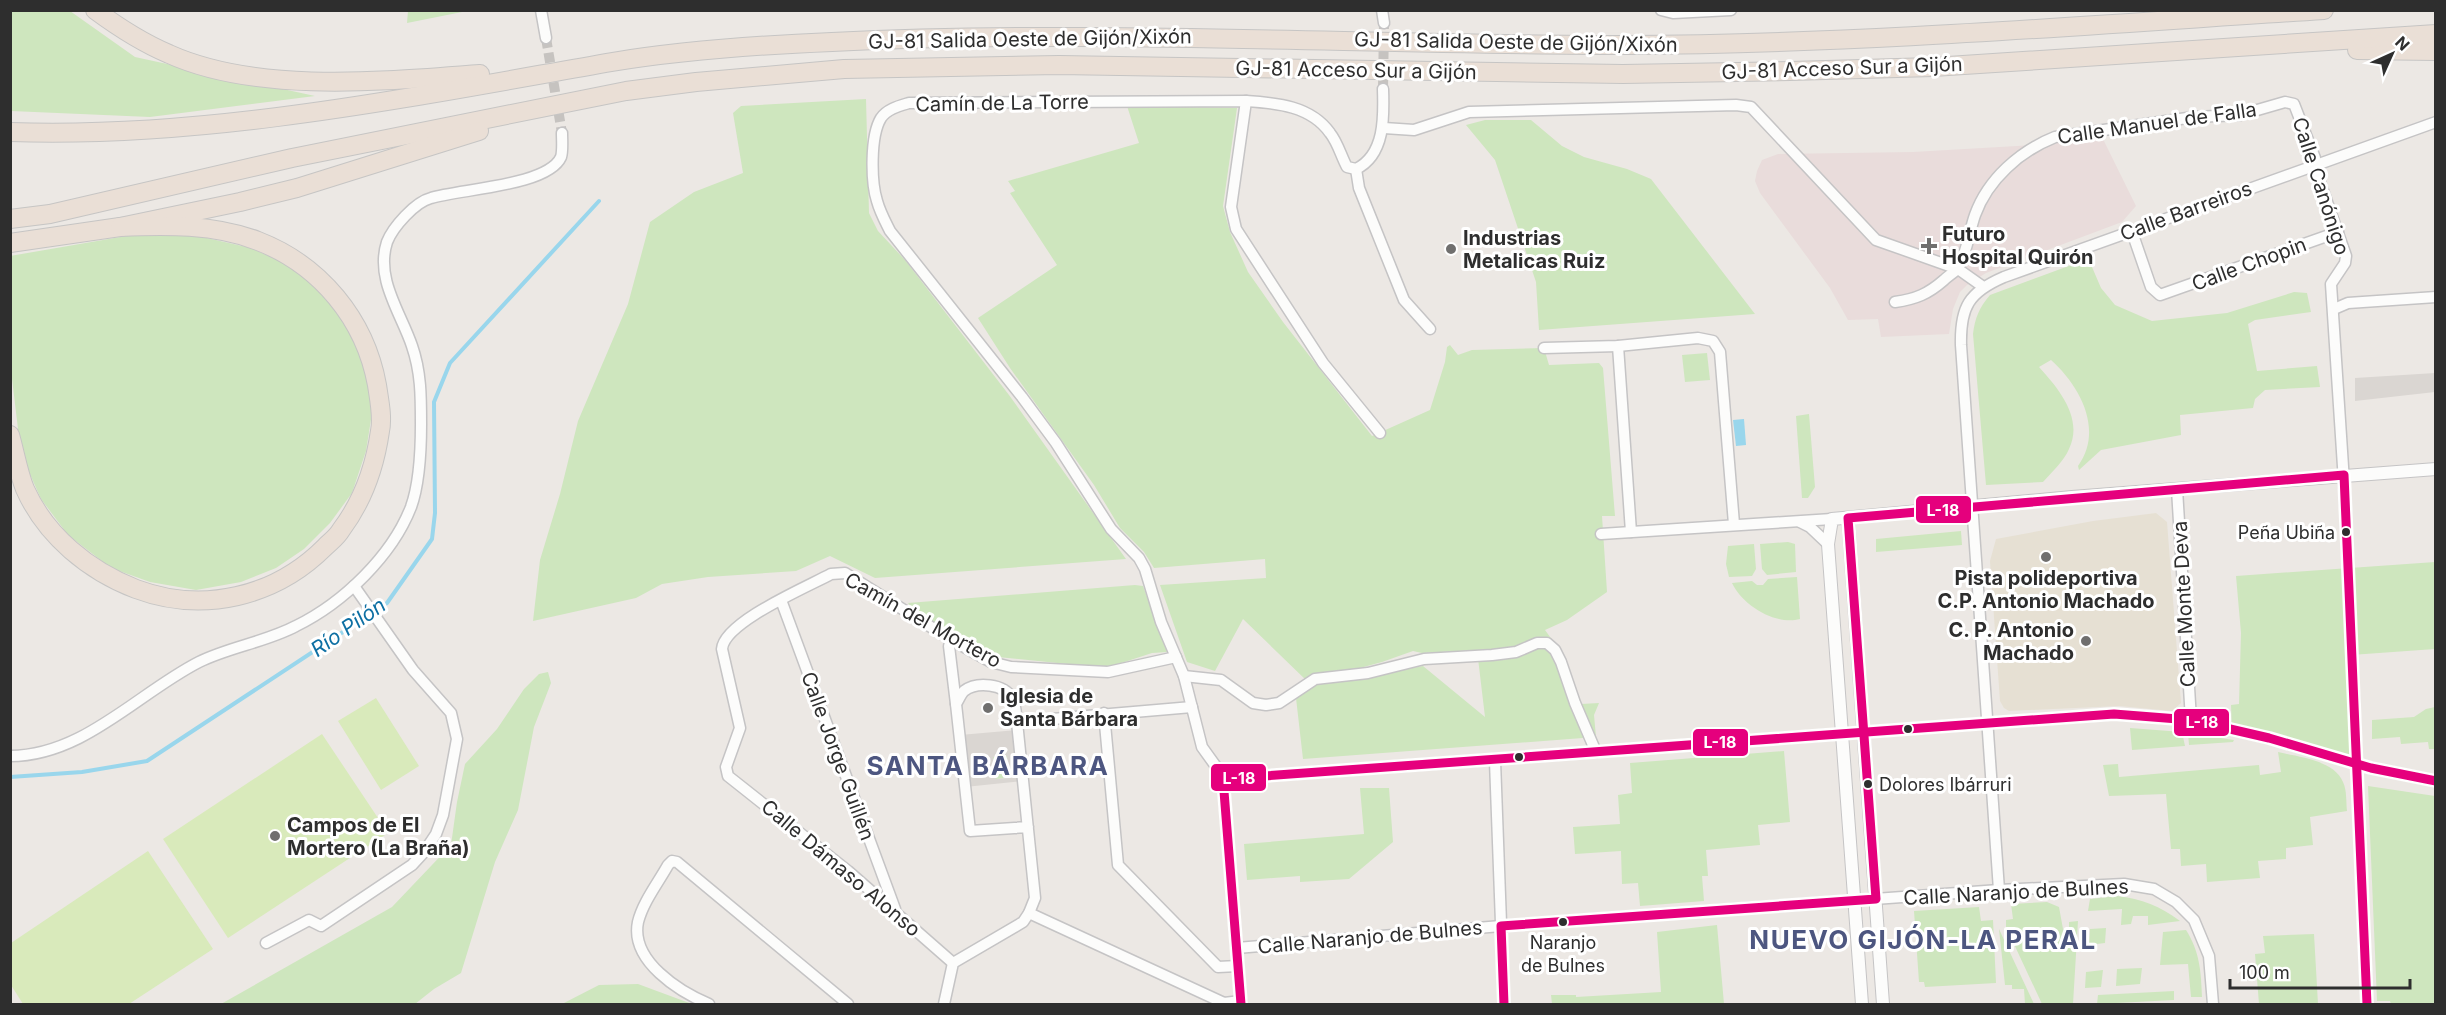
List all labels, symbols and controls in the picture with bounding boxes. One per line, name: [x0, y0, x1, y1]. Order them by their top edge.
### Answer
street label: GJ-81 Salida Oeste de Gijón/Xixón: [868, 24, 1192, 54]
north arrow: [2362, 24, 2422, 84]
street label: GJ-81 Salida Oeste de Gijón/Xixón: [1354, 27, 1678, 57]
text: N: [2391, 32, 2414, 55]
street label: GJ-81 Acceso Sur a Gijón: [1721, 52, 1963, 84]
street label: GJ-81 Acceso Sur a Gijón: [1235, 56, 1477, 84]
street label: Camín de La Torre: [915, 89, 1089, 117]
street label: Calle Manuel de Falla: [2056, 97, 2258, 149]
street label: Calle Canónigo: [2287, 114, 2355, 258]
street label: Calle Barreiros: [2117, 176, 2255, 246]
place label: Futuro Hospital Quirón: [1942, 222, 2093, 269]
place label: Industrias Metalicas Ruiz: [1463, 226, 1605, 273]
street label: Calle Chopin: [2188, 232, 2310, 296]
marker: Futuro Hospital Quirón: [1920, 237, 1938, 255]
marker: Industrias Metalicas Ruiz: [1444, 242, 1458, 256]
line badge: L-18: [1915, 495, 1972, 524]
text: L-18: [1927, 500, 1959, 520]
street label: Calle Monte Deva: [2168, 520, 2200, 688]
place label: Peña Ubiña: [2238, 522, 2335, 543]
marker: Peña Ubiña: [2340, 526, 2352, 538]
marker: Pista polideportiva C.P. Antonio Machado: [2039, 550, 2053, 564]
place label: Pista polideportiva C.P. Antonio Machado: [1937, 566, 2155, 613]
street label: Camín del Mortero: [841, 567, 1005, 673]
water label: Río Pilón: [306, 592, 390, 662]
place label: C. P. Antonio Machado: [1948, 618, 2074, 665]
marker: C. P. Antonio Machado: [2079, 634, 2093, 648]
street label: Calle Jorge Guillén: [796, 668, 880, 844]
place label: Iglesia de Santa Bárbara: [1000, 684, 1138, 731]
marker: Iglesia de Santa Bárbara: [981, 701, 995, 715]
line badge: L-18: [2173, 708, 2230, 737]
text: L-18: [2186, 712, 2218, 732]
unlabelled marker: [1902, 723, 1914, 735]
line badge: L-18: [1692, 728, 1749, 757]
text: L-18: [1704, 732, 1736, 752]
district label: SANTA BÁRBARA: [867, 750, 1109, 781]
unlabelled marker: [1513, 751, 1525, 763]
line badge: L-18: [1210, 763, 1267, 792]
text: L-18: [1223, 768, 1255, 788]
place label: Dolores Ibárruri: [1879, 774, 2012, 795]
marker: Dolores Ibárruri: [1862, 778, 1874, 790]
street label: Calle Dámaso Alonso: [757, 794, 925, 942]
place label: Campos de El Mortero (La Braña): [287, 813, 470, 860]
marker: Campos de El Mortero (La Braña): [268, 829, 282, 843]
street label: Calle Naranjo de Bulnes: [1903, 874, 2129, 910]
street label: Calle Naranjo de Bulnes: [1257, 915, 1483, 959]
marker: Naranjo de Bulnes: [1557, 916, 1569, 928]
district label: NUEVO GIJÓN-LA PERAL: [1749, 924, 2097, 955]
place label: Naranjo de Bulnes: [1521, 932, 1605, 976]
scale bar: [2230, 952, 2410, 990]
text: 100 m: [2239, 962, 2290, 983]

